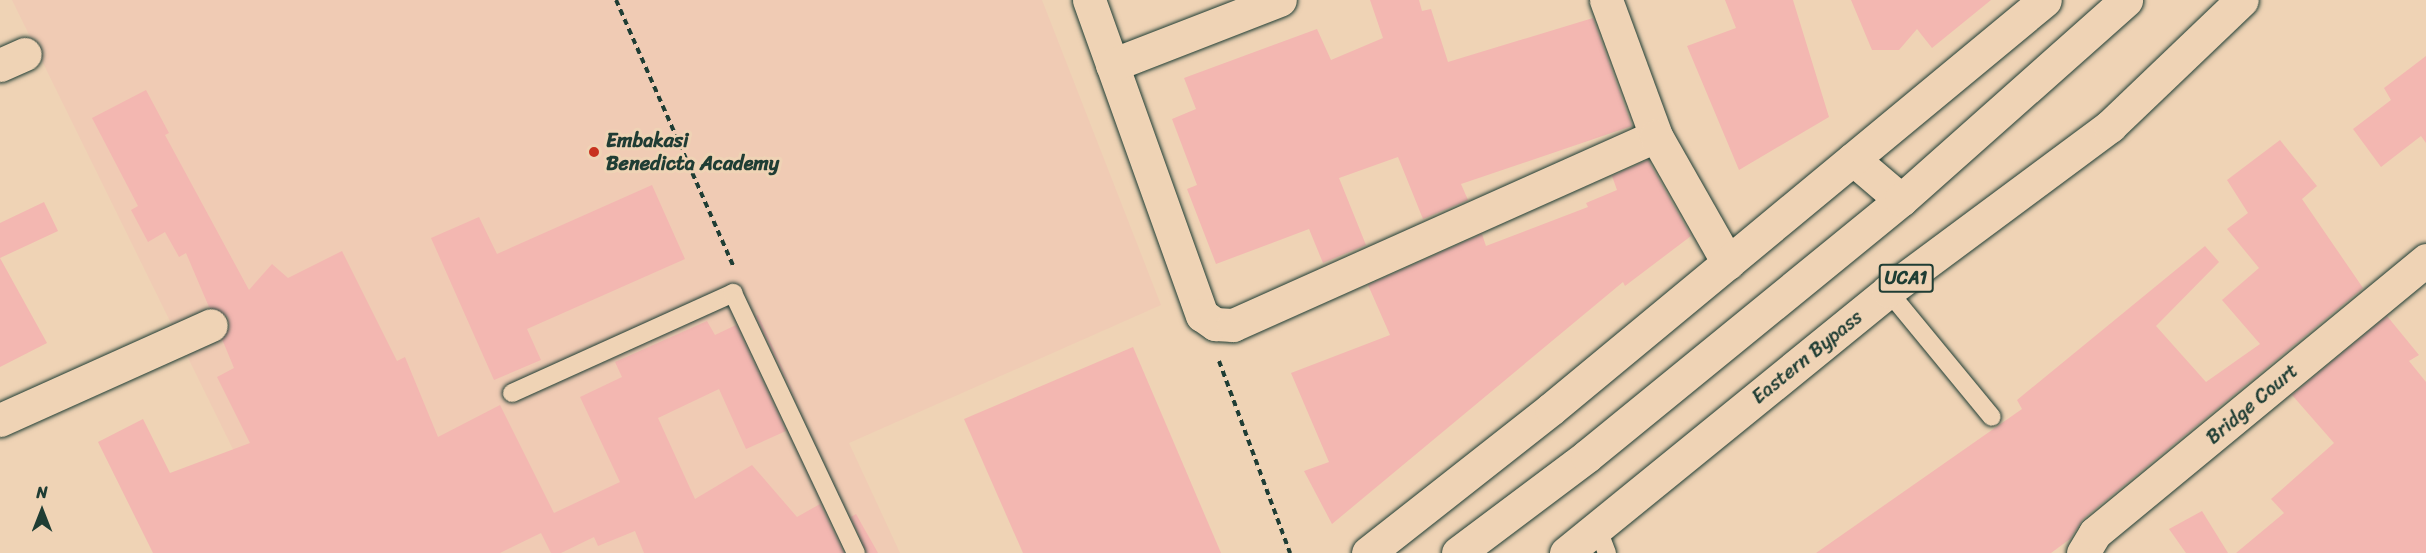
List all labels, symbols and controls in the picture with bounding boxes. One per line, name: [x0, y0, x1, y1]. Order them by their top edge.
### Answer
place label: Embakasi Benedicta Academy: [606, 128, 780, 175]
marker: Embakasi Benedicta Academy: [587, 145, 601, 159]
road number: UCA1: [1878, 263, 1934, 293]
street label: Eastern Bypass: [1747, 305, 1867, 409]
street label: Bridge Court: [2201, 359, 2303, 449]
text: N: [36, 478, 48, 507]
north arrow: [12, 481, 72, 541]

